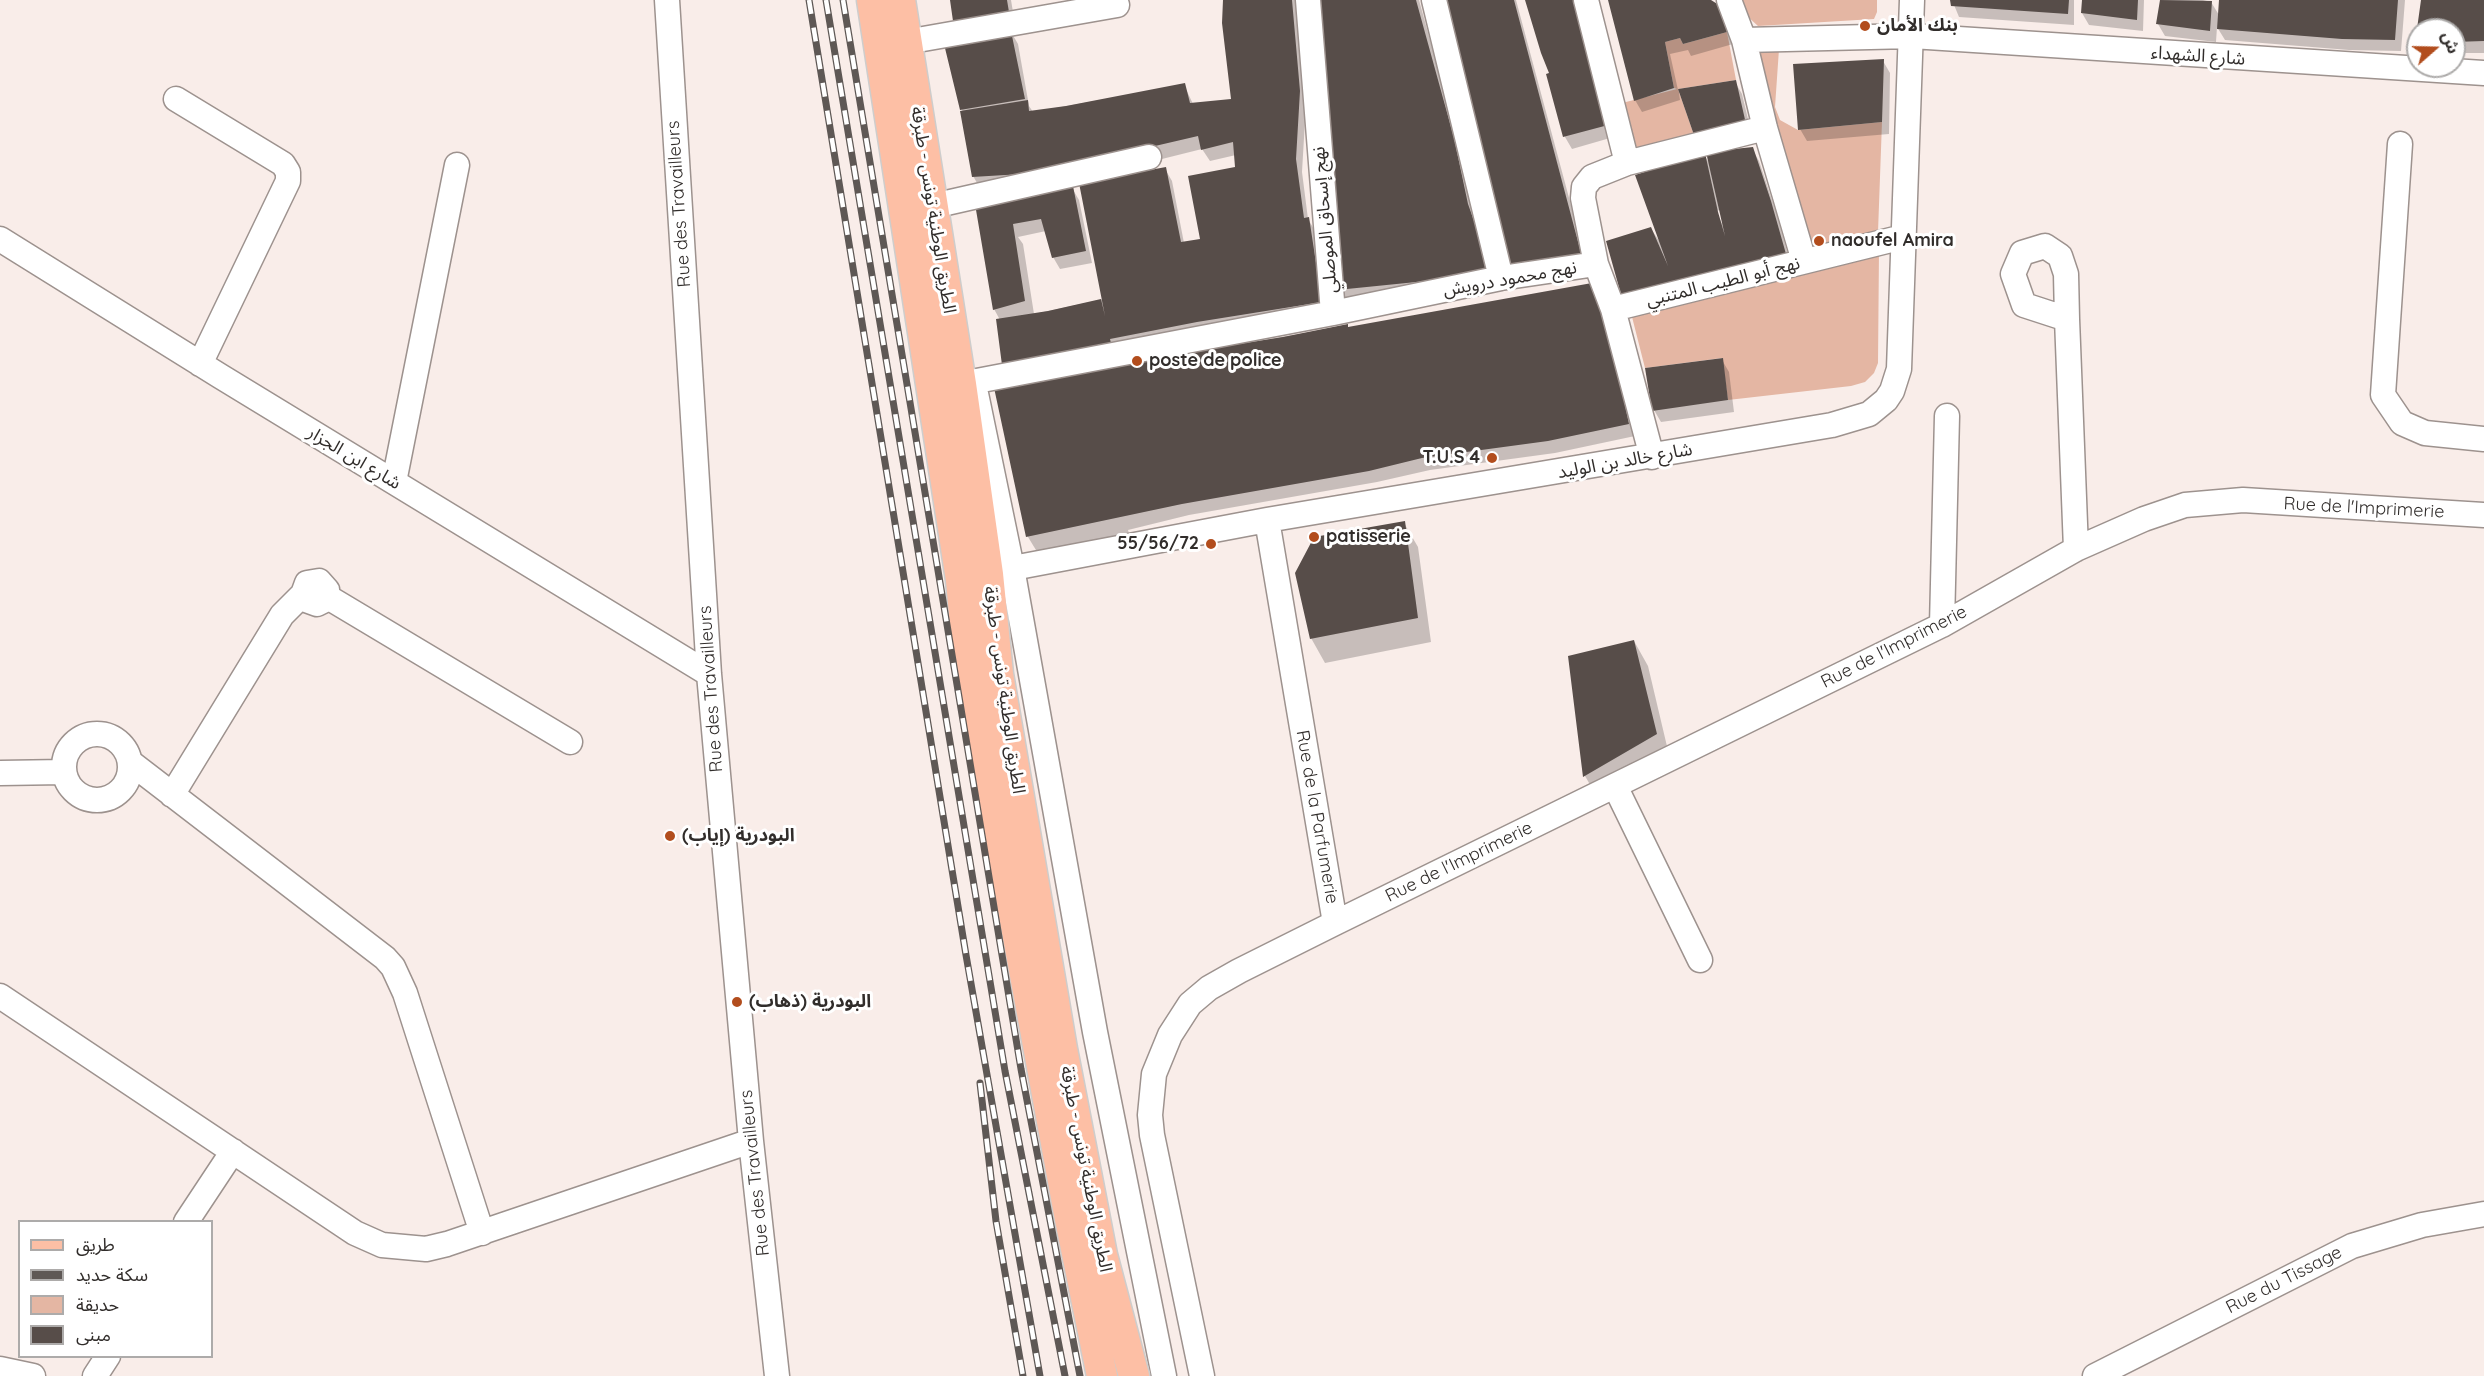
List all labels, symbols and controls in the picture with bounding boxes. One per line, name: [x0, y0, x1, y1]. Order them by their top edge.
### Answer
place label: بنك الأمان: [1877, 15, 1958, 37]
north arrow: [2406, 18, 2466, 78]
marker: بنك الأمان: [1858, 19, 1872, 33]
text: ش: [2438, 29, 2464, 56]
street label: شارع الشهداء: [2150, 42, 2246, 70]
street label: الطريق الوطنية تونس - طبرقة: [906, 105, 960, 315]
street label: Rue des Travailleurs: [662, 120, 696, 288]
street label: نهج إسحاق الموصلي: [1308, 146, 1342, 294]
place label: naoufel Amira: [1831, 230, 1954, 252]
marker: naoufel Amira: [1812, 234, 1826, 248]
street label: نهج أبو الطيب المتنبي: [1644, 252, 1802, 312]
street label: نهج محمود درويش: [1441, 257, 1579, 301]
place label: poste de police: [1149, 350, 1282, 372]
marker: poste de police: [1130, 354, 1144, 368]
street label: شارع ابن الجزار: [303, 422, 405, 494]
street label: شارع خالد بن الوليد: [1556, 439, 1694, 483]
place label: T.U.S 4: [1423, 447, 1480, 469]
marker: T.U.S 4: [1485, 451, 1499, 465]
street label: Rue de l'Imprimerie: [2283, 493, 2445, 523]
place label: patisserie: [1326, 526, 1411, 548]
marker: patisserie: [1307, 530, 1321, 544]
place label: 55/56/72: [1117, 533, 1199, 555]
marker: 55/56/72: [1204, 537, 1218, 551]
street label: الطريق الوطنية تونس - طبرقة: [979, 585, 1029, 795]
street label: Rue de l'Imprimerie: [1817, 601, 1971, 693]
street label: Rue des Travailleurs: [694, 605, 728, 773]
street label: Rue de la Parfumerie: [1291, 729, 1343, 905]
street label: Rue de l'Imprimerie: [1382, 817, 1536, 907]
place label: البودرية (إياب): [682, 825, 795, 847]
marker: البودرية (إياب): [663, 829, 677, 843]
place label: البودرية (ذهاب): [749, 991, 871, 1013]
marker: البودرية (ذهاب): [730, 995, 744, 1009]
street label: الطريق الوطنية تونس - طبرقة: [1055, 1064, 1117, 1274]
street label: Rue des Travailleurs: [736, 1089, 774, 1257]
legend: [18, 1220, 213, 1358]
text: طريق: [76, 1233, 115, 1256]
street label: Rue du Tissage: [2222, 1241, 2346, 1319]
text: سكة حديد: [76, 1263, 148, 1286]
text: حديقة: [76, 1293, 119, 1316]
text: مبنى: [76, 1323, 111, 1346]

